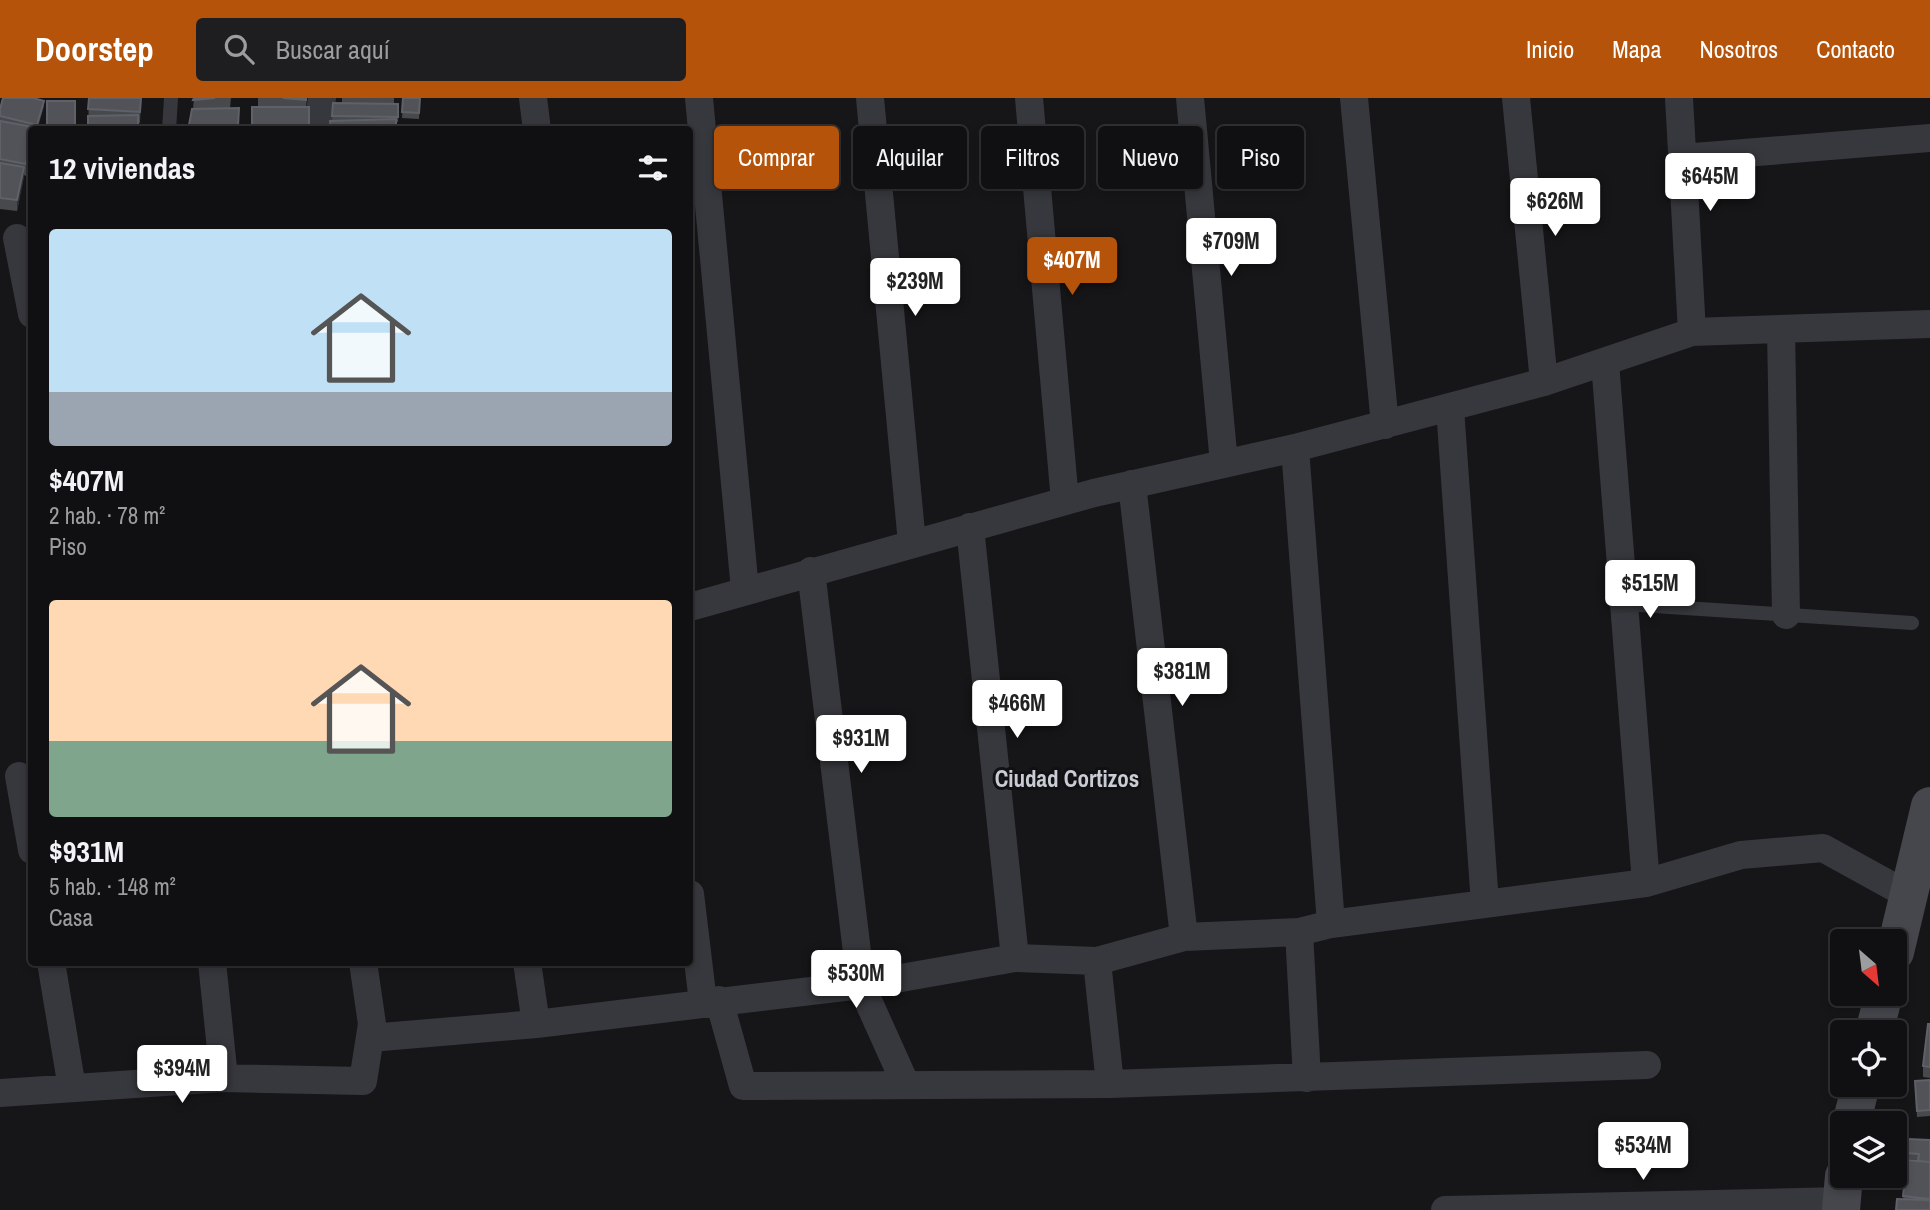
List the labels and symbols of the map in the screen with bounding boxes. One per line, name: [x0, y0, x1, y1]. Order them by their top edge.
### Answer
pin: $645M: [1661, 153, 1759, 213]
pin: $626M: [1506, 178, 1604, 238]
pin: $709M: [1182, 218, 1280, 278]
pin: $407M: [1023, 238, 1121, 297]
pin: $239M: [866, 258, 964, 318]
pin: $515M: [1601, 560, 1699, 620]
pin: $381M: [1133, 648, 1231, 708]
pin: $466M: [968, 680, 1066, 740]
pin: $931M: [812, 716, 910, 775]
district label: Ciudad Cortizos: [995, 763, 1139, 794]
north arrow: [1830, 929, 1908, 1006]
pin: $530M: [807, 950, 905, 1010]
pin: $394M: [133, 1046, 231, 1105]
pin: $534M: [1594, 1122, 1692, 1182]

